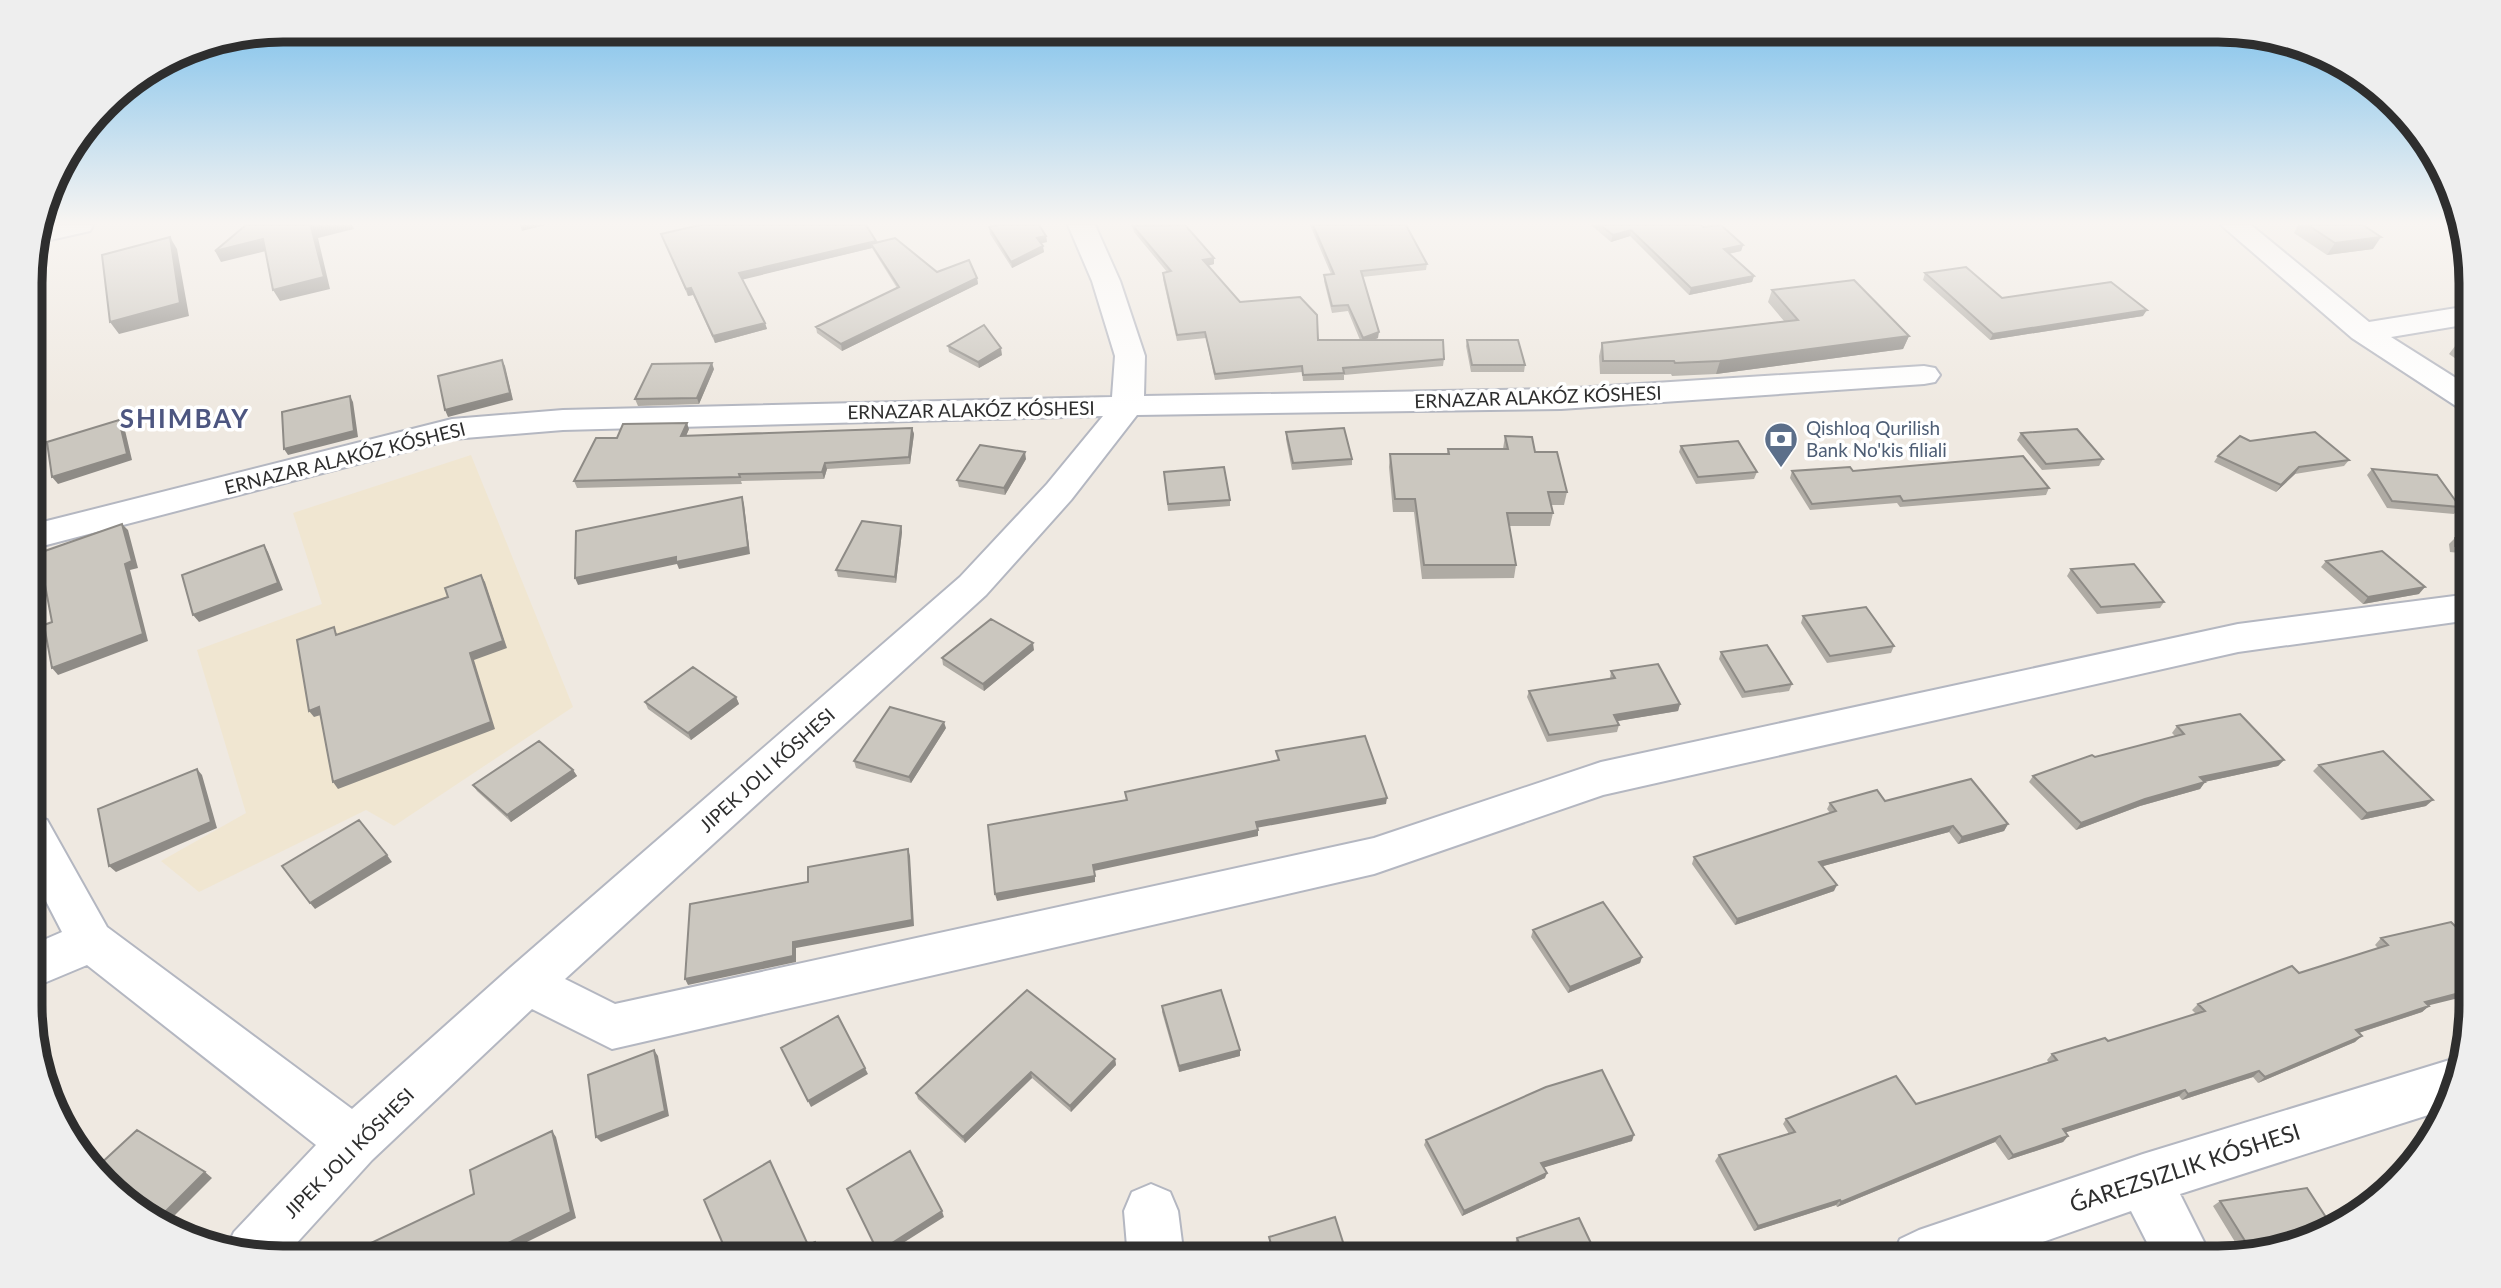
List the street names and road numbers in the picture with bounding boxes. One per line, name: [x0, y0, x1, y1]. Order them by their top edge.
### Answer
street label: ERNAZAR ALAKÓZ KÓSHESI: [1414, 381, 1662, 412]
street label: ERNAZAR ALAKÓZ KÓSHESI: [847, 396, 1095, 423]
street label: ERNAZAR ALAKÓZ KÓSHESI: [222, 416, 468, 499]
street label: JIPEK JOLI KÓSHESI: [694, 703, 839, 836]
street label: JIPEK JOLI KÓSHESI: [279, 1083, 418, 1222]
street label: ǴAREZSIZLIK KÓSHESI: [2066, 1117, 2304, 1218]

